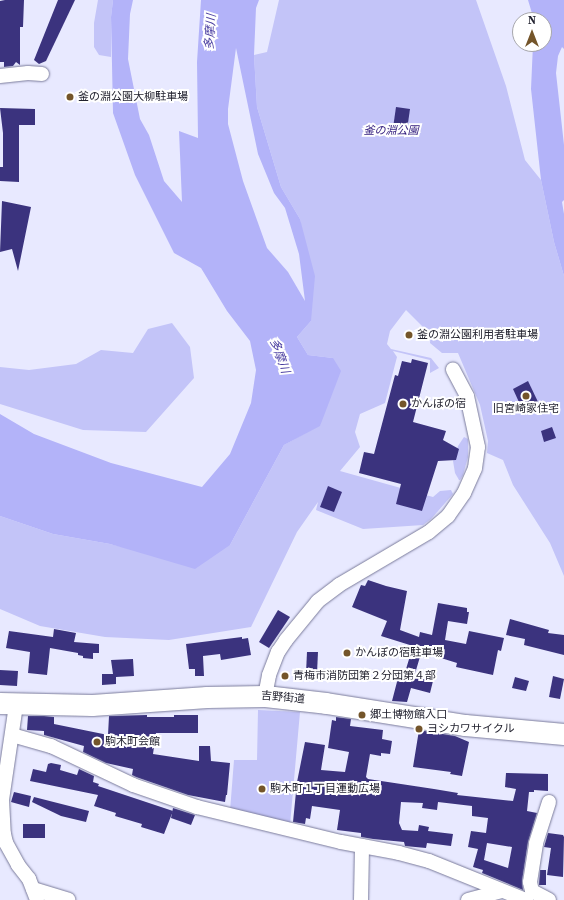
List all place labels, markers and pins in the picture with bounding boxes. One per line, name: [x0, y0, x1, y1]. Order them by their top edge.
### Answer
place label: 釜の淵公園大柳駐車場: [78, 90, 188, 104]
marker: 釜の淵公園大柳駐車場: [65, 92, 75, 102]
place label: 釜の淵公園利用者駐車場: [417, 328, 538, 342]
marker: 釜の淵公園利用者駐車場: [404, 330, 414, 340]
marker: 旧宮崎家住宅: [521, 391, 531, 401]
place label: かんぽの宿: [411, 397, 466, 411]
marker: かんぽの宿: [398, 399, 408, 409]
place label: 旧宮崎家住宅: [493, 402, 559, 416]
place label: かんぽの宿駐車場: [355, 646, 443, 660]
marker: かんぽの宿駐車場: [342, 648, 352, 658]
place label: 青梅市消防団第２分団第４部: [293, 669, 436, 683]
marker: 青梅市消防団第２分団第４部: [280, 671, 290, 681]
place label: 郷土博物館入口: [370, 708, 447, 722]
marker: 郷土博物館入口: [357, 710, 367, 720]
place label: ヨシカワサイクル: [427, 722, 515, 736]
marker: ヨシカワサイクル: [414, 724, 424, 734]
place label: 駒木町会館: [105, 735, 160, 749]
marker: 駒木町会館: [92, 737, 102, 747]
place label: 駒木町１丁目運動広場: [270, 782, 380, 796]
marker: 駒木町１丁目運動広場: [257, 784, 267, 794]

